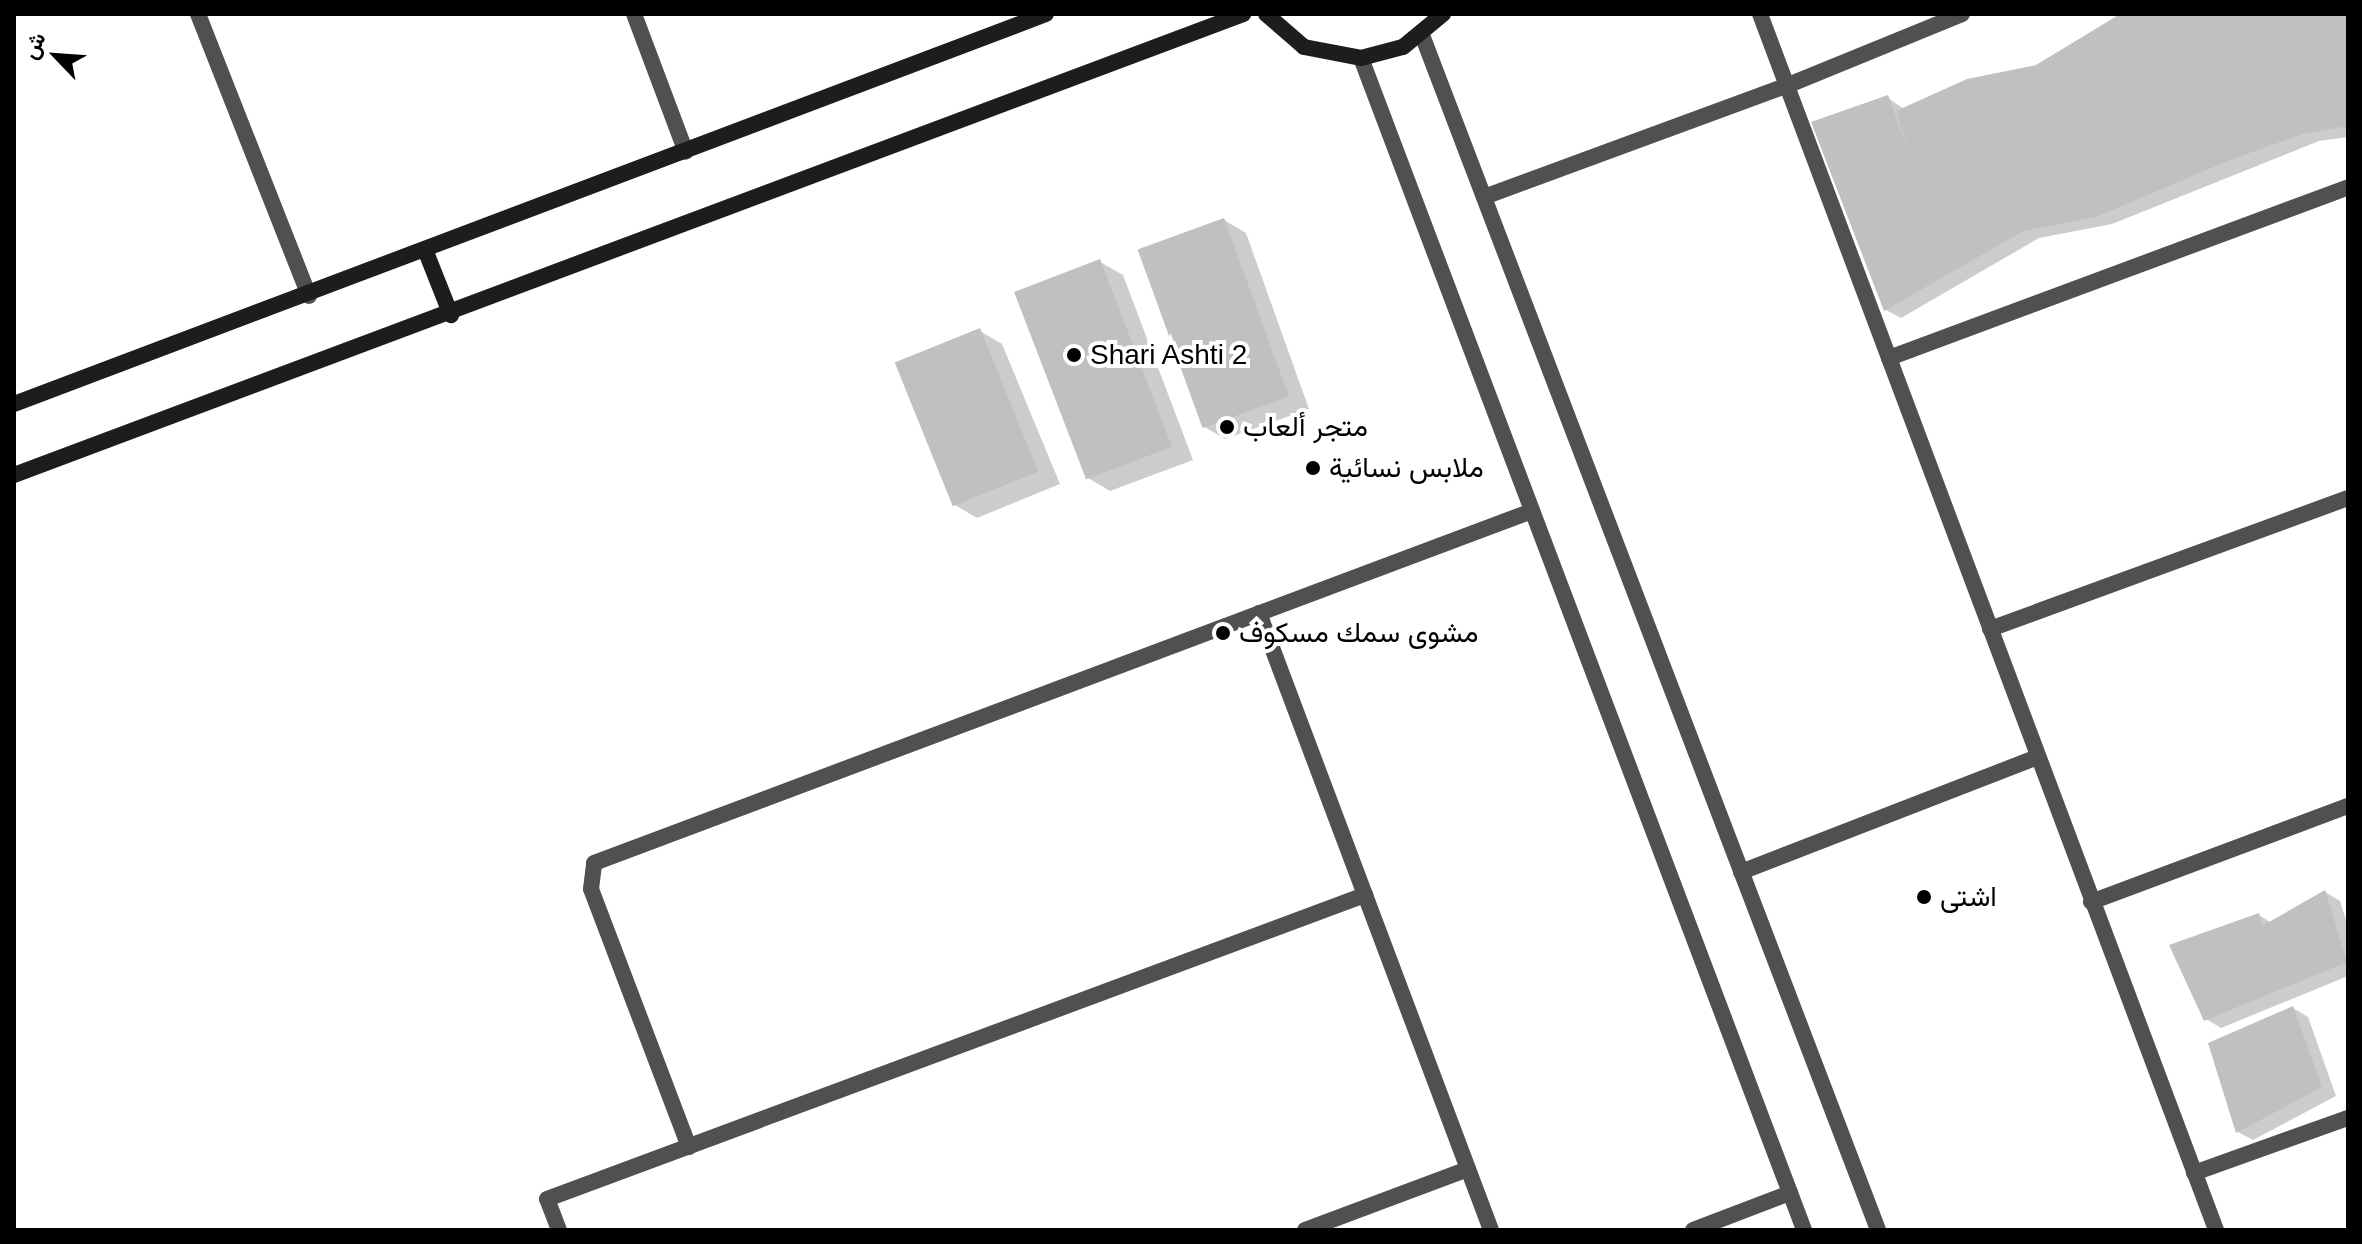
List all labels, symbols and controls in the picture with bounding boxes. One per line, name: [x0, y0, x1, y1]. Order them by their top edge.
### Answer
north arrow: [16, 16, 96, 96]
text: ش: [17, 28, 51, 63]
place label: Shari Ashti 2: [1090, 338, 1249, 372]
marker: Shari Ashti 2: [1065, 346, 1083, 364]
place label: متجر ألعاب: [1243, 410, 1368, 444]
marker: متجر ألعاب: [1218, 418, 1236, 436]
place label: ملابس نسائية: [1329, 451, 1484, 485]
marker: ملابس نسائية: [1304, 459, 1322, 477]
place label: مشوى سمك مسكوف: [1239, 616, 1479, 650]
marker: مشوى سمك مسكوف: [1214, 624, 1232, 642]
place label: اشتی: [1940, 880, 1997, 914]
marker: اشتی: [1915, 888, 1933, 906]

